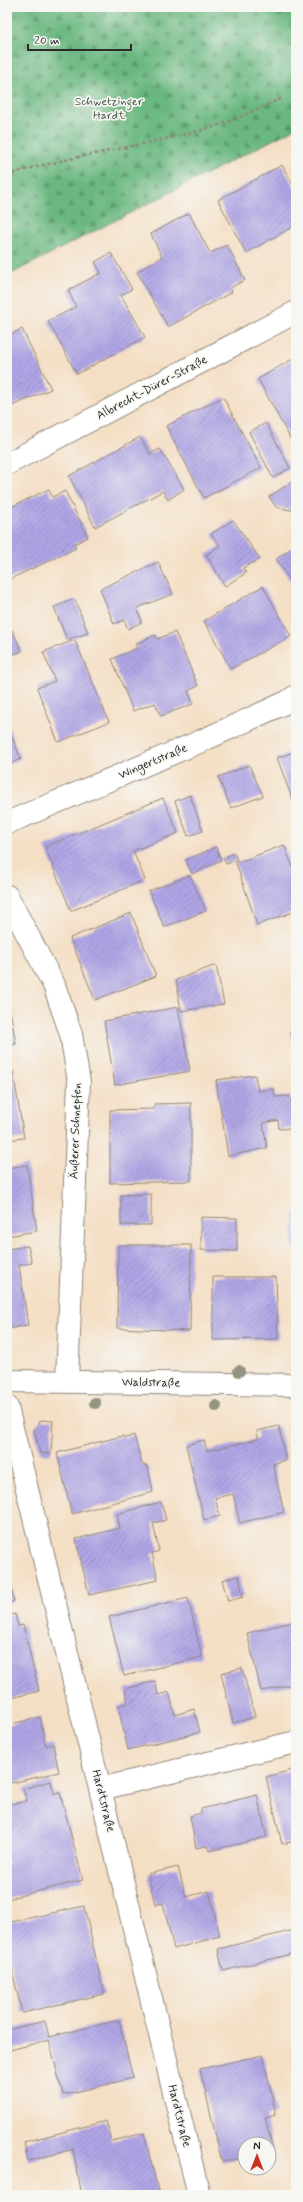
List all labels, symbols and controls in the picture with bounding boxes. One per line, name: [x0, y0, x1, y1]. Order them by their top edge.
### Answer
scale bar: [28, 26, 131, 52]
text: 20 m: [34, 33, 60, 49]
park label: Schwetzinger Hardt: [75, 94, 144, 124]
street label: Albrecht-Dürer-Straße: [94, 352, 210, 424]
street label: Wingertstraße: [116, 740, 190, 784]
street label: Äußerer Schnepfen: [66, 1083, 86, 1179]
street label: Waldstraße: [122, 1374, 180, 1392]
street label: Hardtstraße: [87, 1768, 119, 1834]
street label: Hardtstraße: [163, 2083, 195, 2149]
north arrow: [237, 2136, 277, 2176]
text: N: [253, 2140, 261, 2154]

